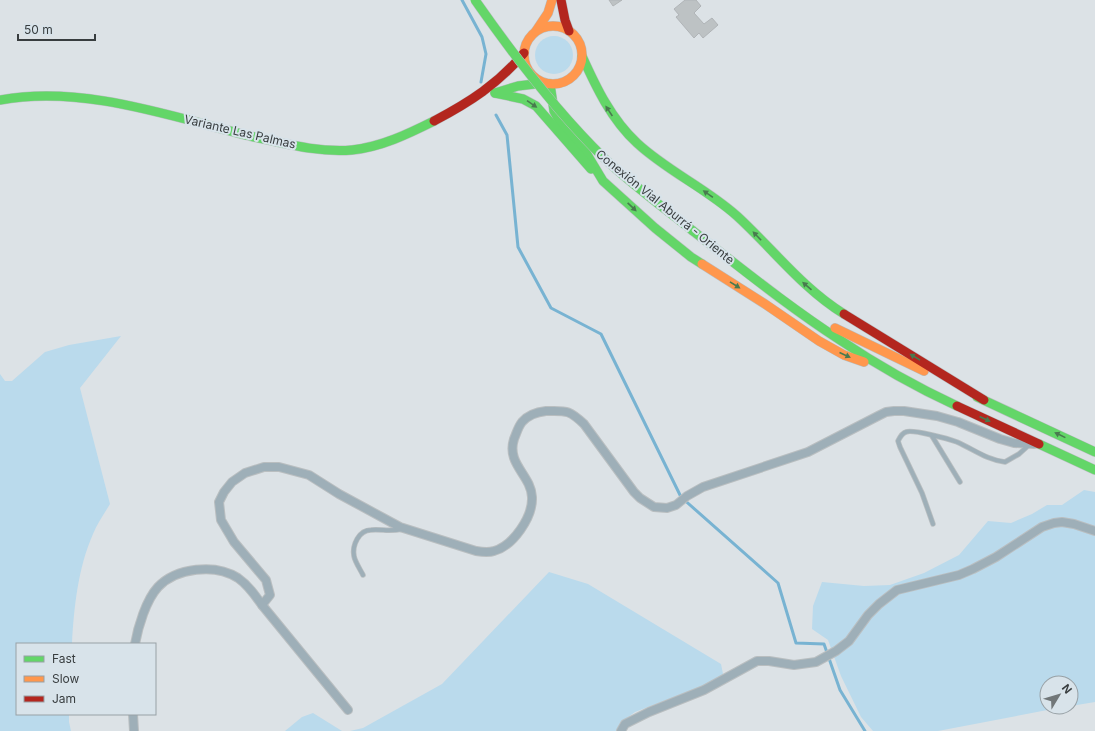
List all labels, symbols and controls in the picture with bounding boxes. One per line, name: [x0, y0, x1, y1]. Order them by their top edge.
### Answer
scale bar: [18, 16, 95, 42]
text: 50 m: [24, 22, 53, 37]
one-way arrow: [526, 100, 537, 108]
one-way arrow: [605, 105, 613, 116]
street label: Variante Las Palmas: [183, 111, 297, 152]
street label: Conexión Vial Aburrá - Oriente: [593, 146, 738, 267]
one-way arrow: [703, 190, 713, 198]
one-way arrow: [626, 203, 637, 212]
one-way arrow: [753, 231, 762, 241]
one-way arrow: [730, 281, 741, 289]
one-way arrow: [802, 281, 812, 290]
one-way arrow: [839, 352, 851, 358]
one-way arrow: [909, 354, 921, 361]
one-way arrow: [979, 416, 990, 422]
one-way arrow: [1054, 432, 1066, 438]
legend: [16, 643, 156, 715]
text: Fast: [52, 651, 76, 666]
text: Slow: [52, 671, 80, 686]
north arrow: [1039, 675, 1079, 715]
text: N: [1059, 681, 1075, 696]
text: Jam: [52, 691, 76, 706]

